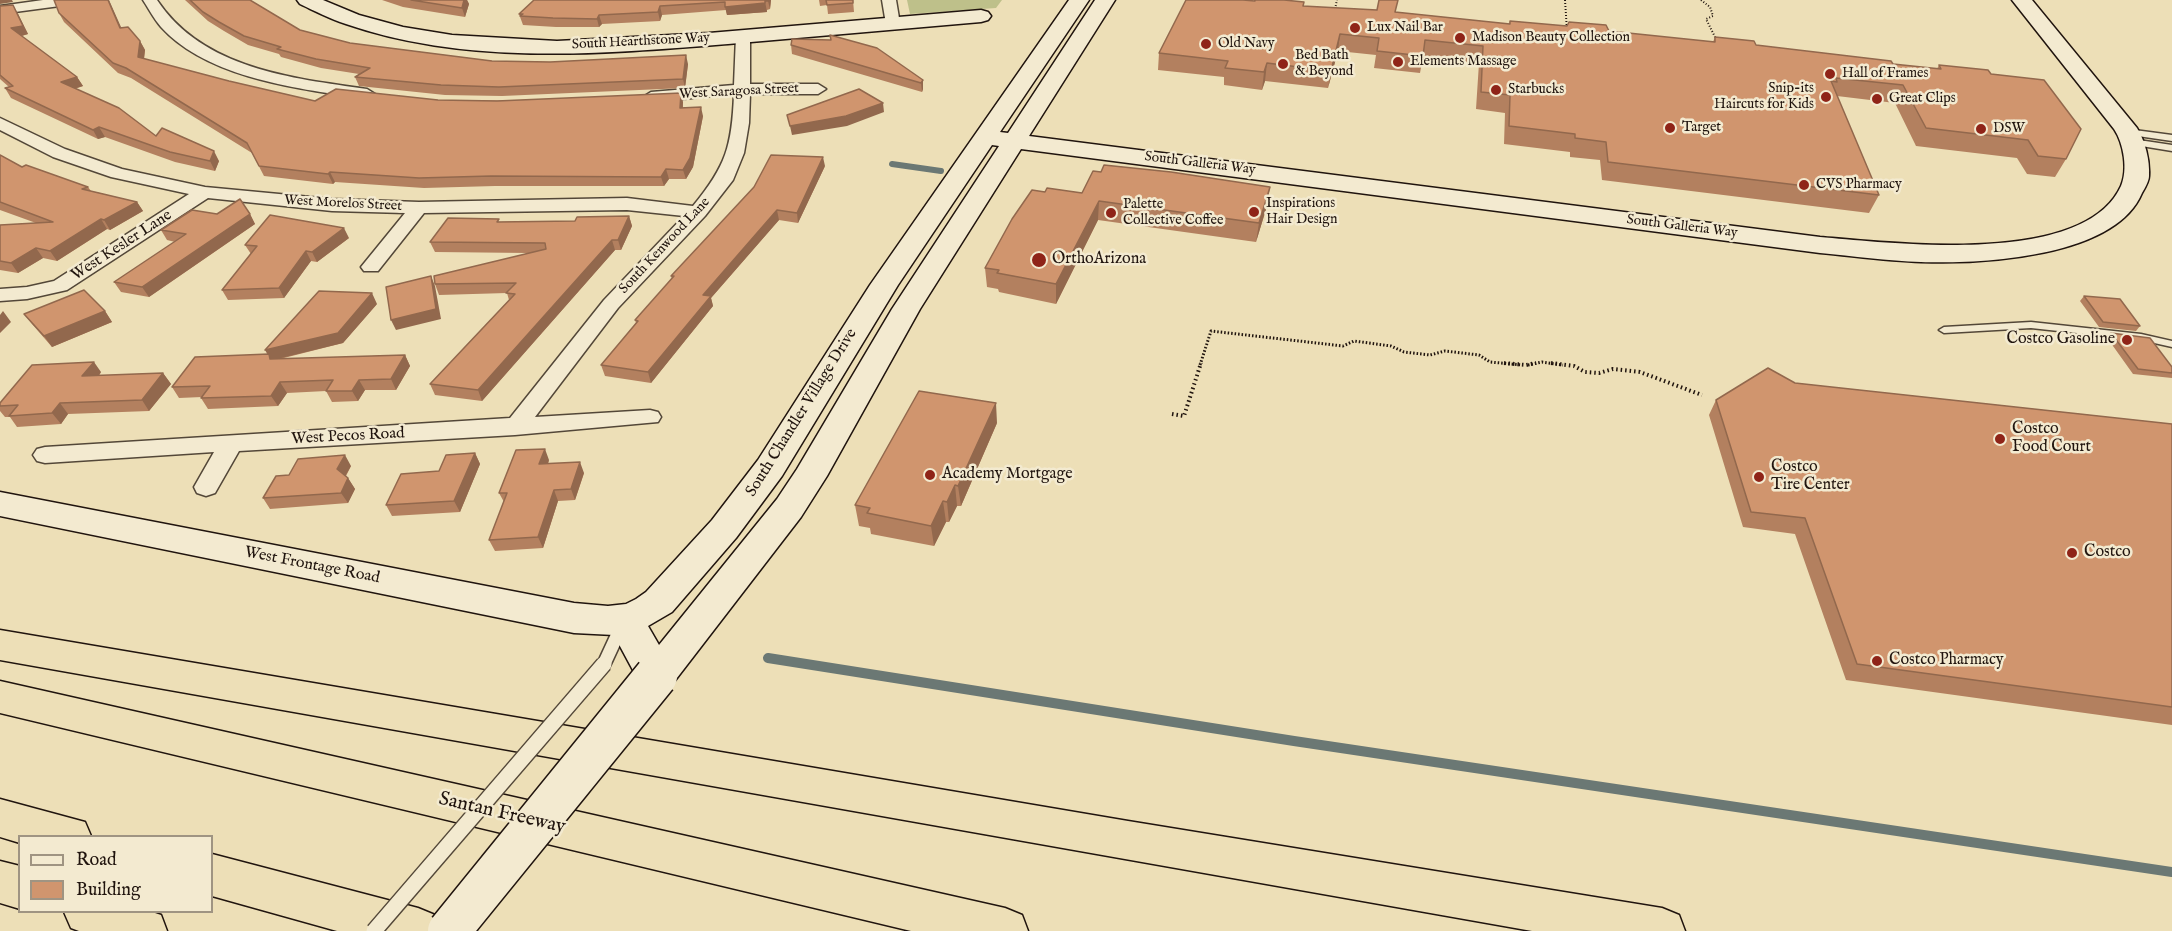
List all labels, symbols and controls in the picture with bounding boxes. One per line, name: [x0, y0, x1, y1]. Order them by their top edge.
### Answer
place label: Lux Nail Bar: [1367, 20, 1443, 36]
marker: Lux Nail Bar: [1348, 21, 1362, 35]
street label: South Hearthstone Way: [571, 30, 711, 54]
place label: Madison Beauty Collection: [1472, 30, 1630, 46]
marker: Madison Beauty Collection: [1453, 31, 1467, 45]
place label: Old Navy: [1218, 36, 1275, 52]
marker: Old Navy: [1199, 37, 1213, 51]
place label: Bed Bath & Beyond: [1295, 48, 1353, 80]
place label: Elements Massage: [1410, 54, 1516, 70]
marker: Elements Massage: [1391, 55, 1405, 69]
marker: Bed Bath & Beyond: [1276, 57, 1290, 71]
place label: Hall of Frames: [1842, 66, 1928, 82]
marker: Hall of Frames: [1823, 67, 1837, 81]
street label: West Saragosa Street: [679, 80, 799, 104]
place label: Snip-its Haircuts for Kids: [1714, 81, 1814, 114]
place label: Starbucks: [1508, 82, 1564, 98]
marker: Starbucks: [1489, 83, 1503, 97]
marker: Snip-its Haircuts for Kids: [1819, 90, 1833, 104]
place label: Great Clips: [1889, 91, 1956, 107]
marker: Great Clips: [1870, 92, 1884, 106]
place label: Target: [1682, 120, 1721, 136]
marker: Target: [1663, 121, 1677, 135]
place label: DSW: [1993, 121, 2025, 137]
marker: DSW: [1974, 122, 1988, 136]
street label: South Galleria Way: [1144, 149, 1256, 179]
place label: CVS Pharmacy: [1816, 177, 1902, 193]
marker: CVS Pharmacy: [1797, 178, 1811, 192]
street label: West Morelos Street: [284, 193, 402, 215]
street label: South Kenwood Lane: [616, 194, 714, 298]
place label: Inspirations Hair Design: [1266, 196, 1337, 228]
place label: Palette Collective Coffee: [1123, 197, 1223, 230]
marker: Inspirations Hair Design: [1247, 205, 1261, 219]
street label: West Kesler Lane: [68, 206, 176, 286]
marker: Palette Collective Coffee: [1104, 206, 1118, 220]
street label: South Galleria Way: [1626, 212, 1738, 242]
place label: OrthoArizona: [1052, 250, 1146, 270]
marker: OrthoArizona: [1030, 251, 1048, 269]
street label: South Chandler Village Drive: [742, 325, 862, 501]
place label: Costco Gasoline: [2006, 330, 2115, 350]
marker: Costco Gasoline: [2120, 333, 2134, 347]
place label: Costco Food Court: [2012, 420, 2091, 458]
street label: West Pecos Road: [291, 424, 405, 450]
marker: Costco Food Court: [1993, 432, 2007, 446]
place label: Costco Tire Center: [1771, 458, 1850, 496]
place label: Academy Mortgage: [942, 465, 1073, 485]
marker: Academy Mortgage: [923, 468, 937, 482]
marker: Costco Tire Center: [1752, 470, 1766, 484]
street label: West Frontage Road: [243, 543, 381, 589]
place label: Costco: [2084, 543, 2131, 563]
marker: Costco: [2065, 546, 2079, 560]
place label: Costco Pharmacy: [1889, 651, 2004, 671]
marker: Costco Pharmacy: [1870, 654, 1884, 668]
street label: Santan Freeway: [436, 788, 568, 840]
legend: [18, 835, 213, 913]
text: Road: [76, 849, 117, 872]
text: Building: [76, 879, 141, 902]

